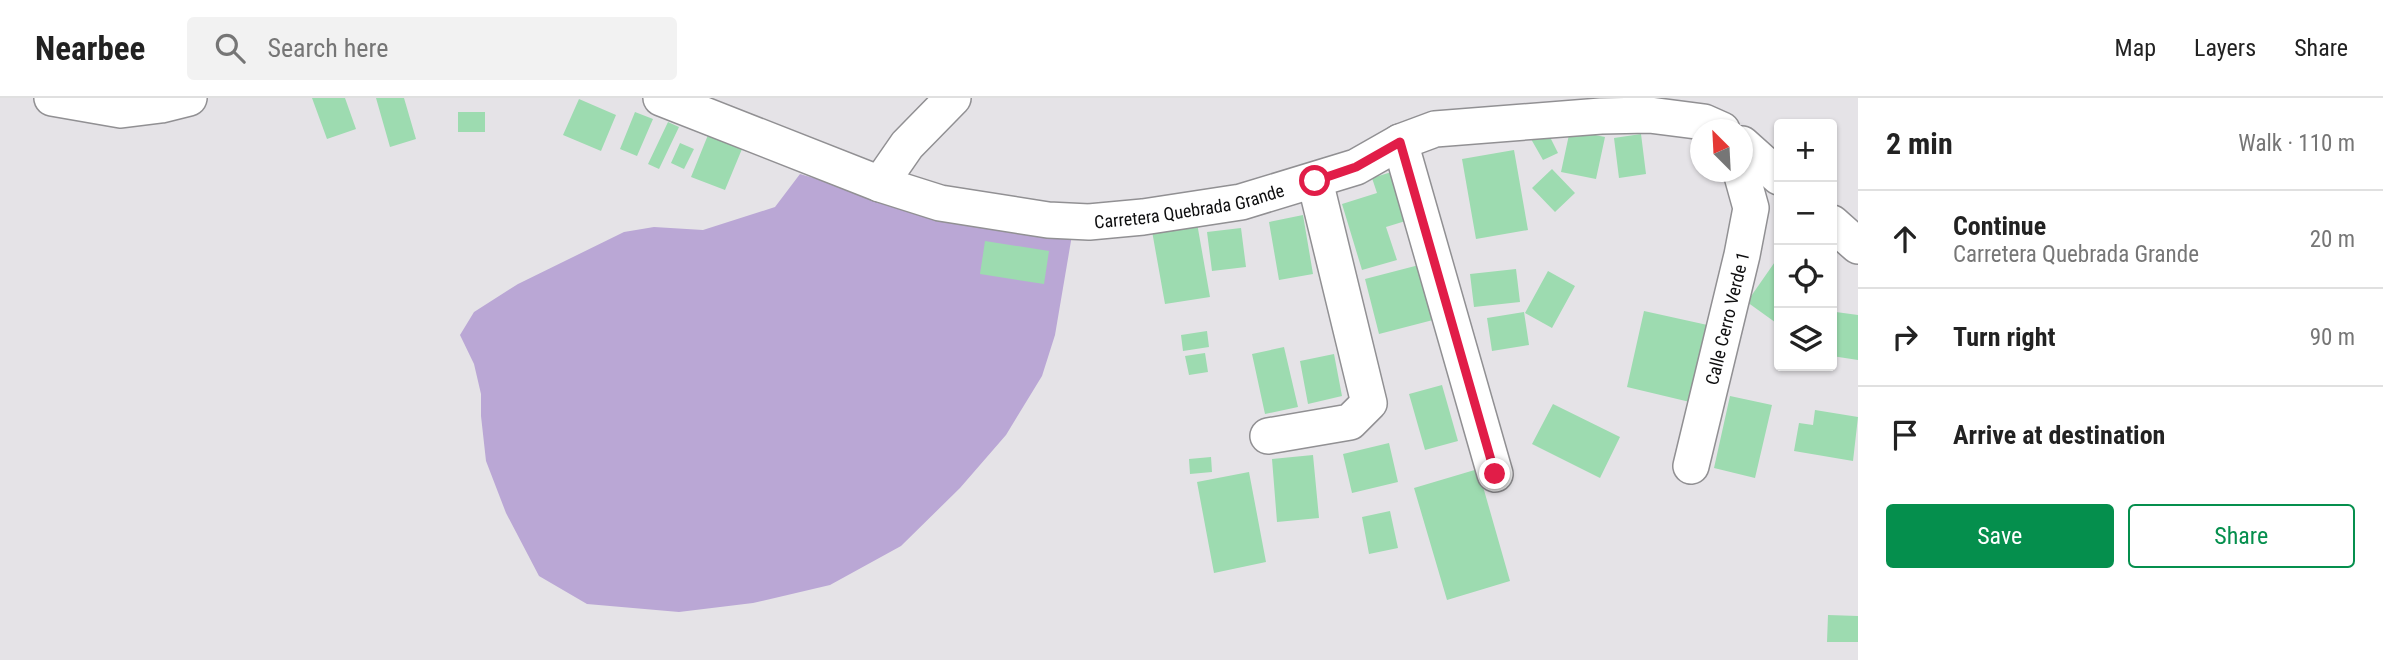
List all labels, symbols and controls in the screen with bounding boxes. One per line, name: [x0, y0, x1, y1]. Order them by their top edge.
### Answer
search box: [187, 17, 677, 80]
text: Nearbee: [35, 29, 145, 68]
icon: search: [211, 29, 249, 67]
text: Search here: [267, 33, 388, 63]
text: Map: [2115, 34, 2156, 62]
text: Layers: [2194, 34, 2256, 62]
text: Share: [2294, 34, 2348, 62]
north arrow: [1690, 119, 1753, 182]
map controls: [1774, 119, 1837, 371]
button: +: [1774, 119, 1837, 182]
text: 2 min: [1886, 126, 1953, 161]
text: Walk · 110 m: [2238, 130, 2355, 157]
route start: [1299, 165, 1330, 196]
street label: Carretera Quebrada Grande: [1093, 179, 1286, 232]
button: −: [1774, 182, 1837, 245]
text: Continue: [1953, 211, 2046, 241]
icon: ahead: [1886, 220, 1924, 258]
text: 20 m: [2310, 226, 2355, 253]
text: Carretera Quebrada Grande: [1953, 241, 2199, 268]
button: locate: [1774, 245, 1837, 308]
street label: Calle Cerro Verde 1: [1701, 250, 1753, 387]
button: layers: [1774, 308, 1837, 371]
icon: right: [1886, 318, 1924, 356]
text: Turn right: [1953, 322, 2055, 352]
text: 90 m: [2310, 324, 2355, 351]
icon: arrive: [1886, 416, 1924, 454]
text: Arrive at destination: [1953, 420, 2165, 450]
route end: [1479, 458, 1510, 489]
button: Save: [1886, 504, 2114, 568]
button: Share: [2128, 504, 2355, 568]

